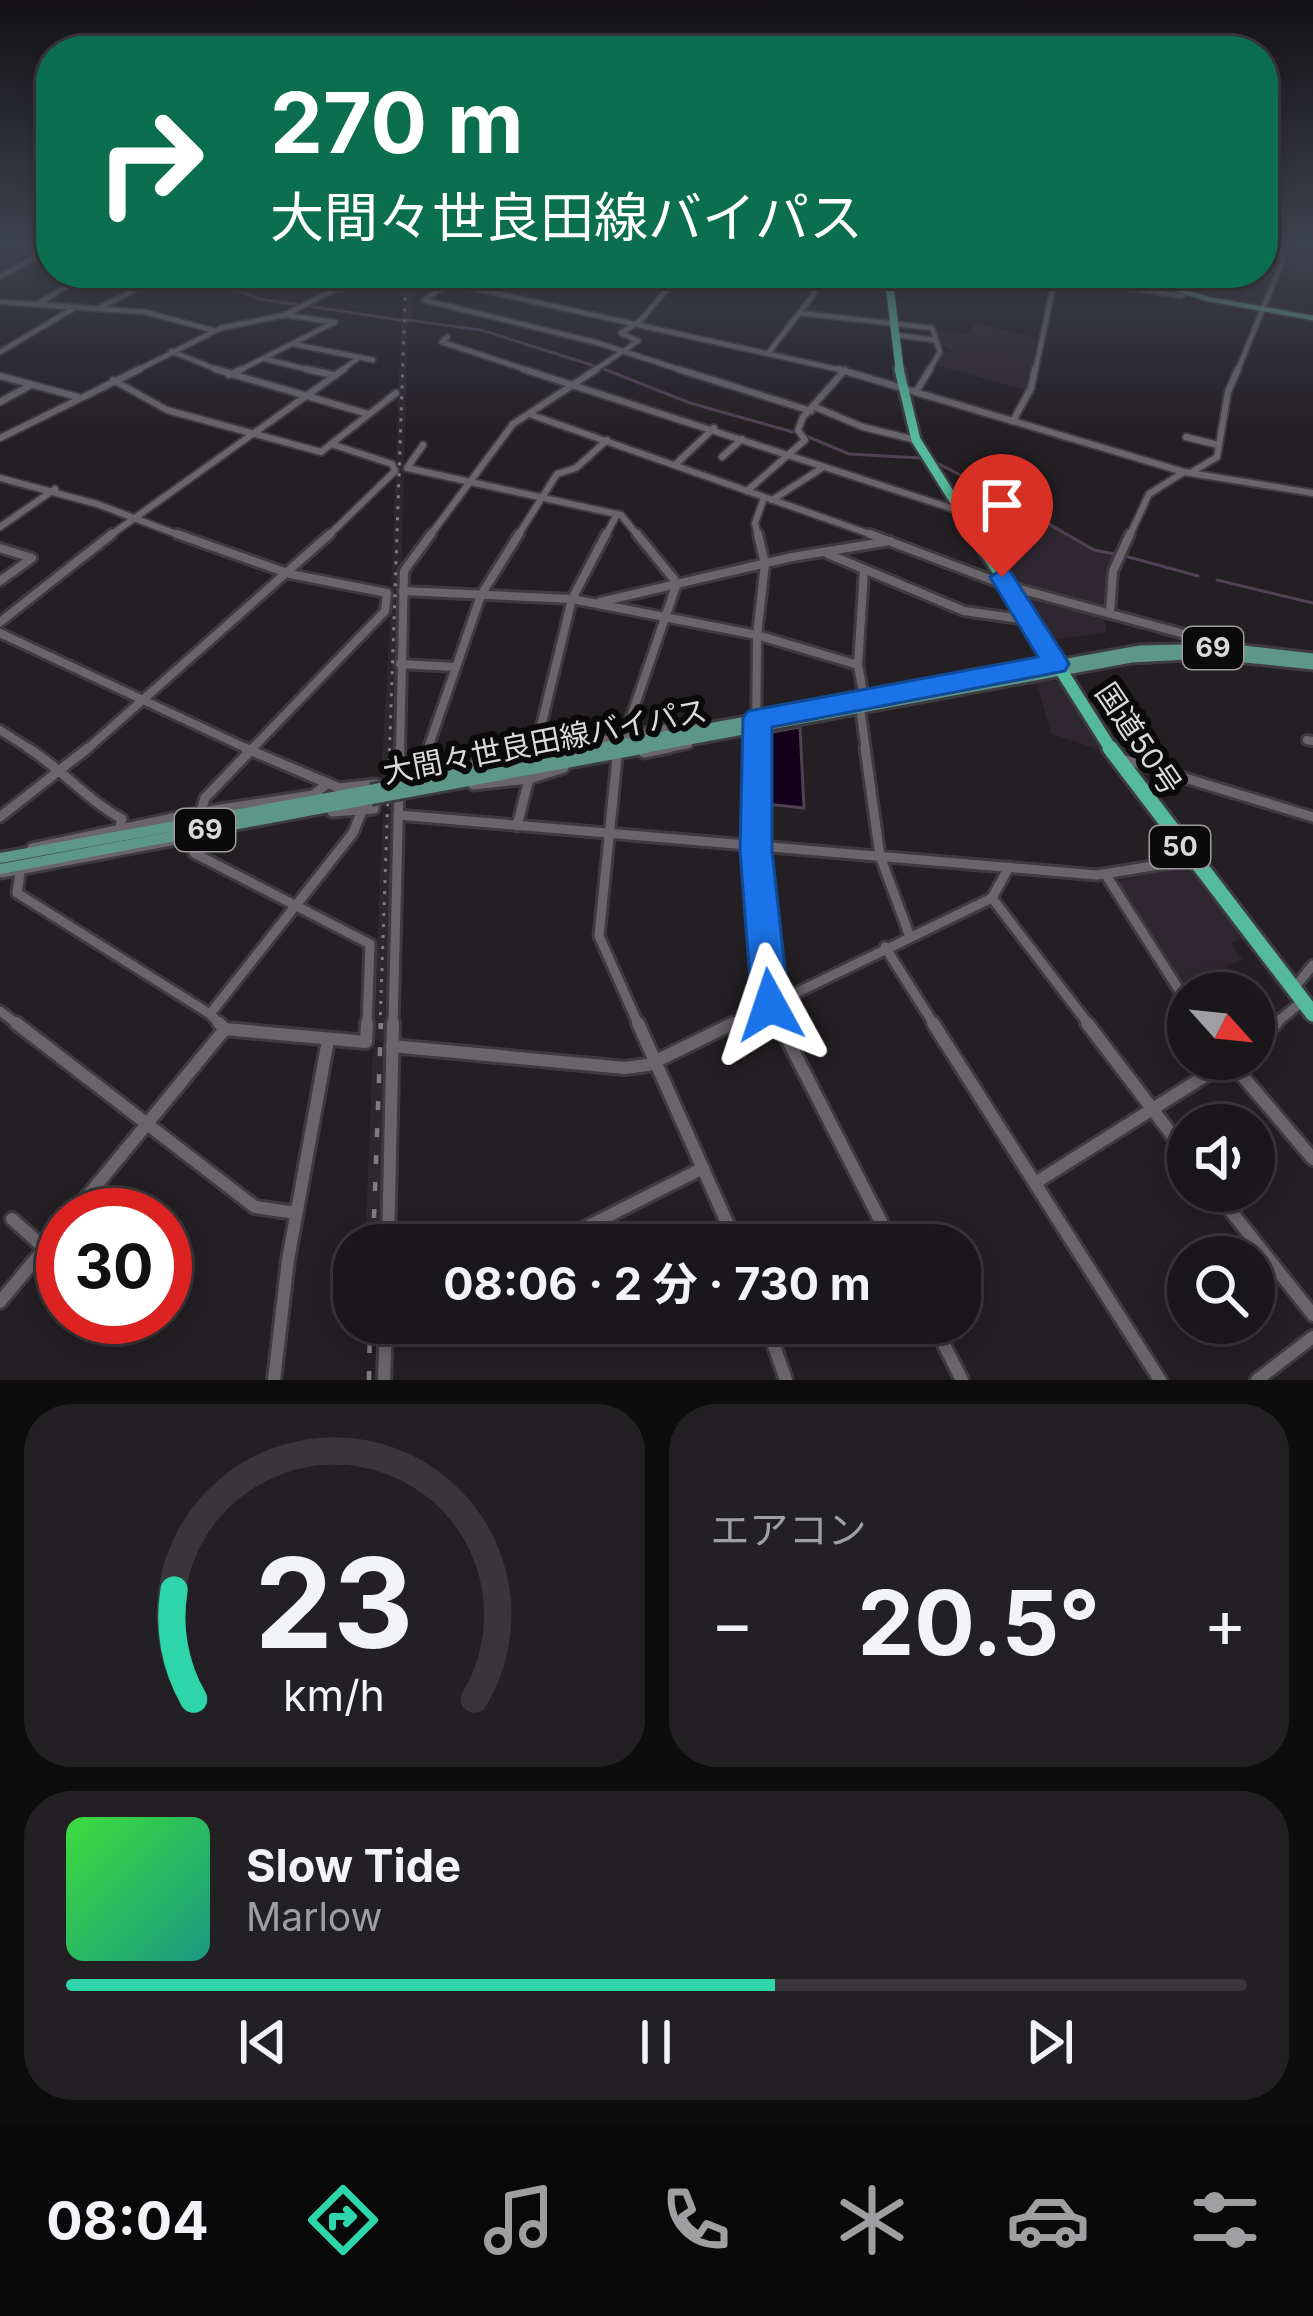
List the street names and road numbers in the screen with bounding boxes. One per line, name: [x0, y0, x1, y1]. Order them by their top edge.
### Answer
road number: 69: [1183, 627, 1243, 669]
street label: 国道50号: [1088, 676, 1189, 801]
street label: 大間々世良田線バイパス: [380, 692, 710, 790]
road number: 69: [175, 809, 235, 851]
road number: 50: [1150, 826, 1210, 868]

